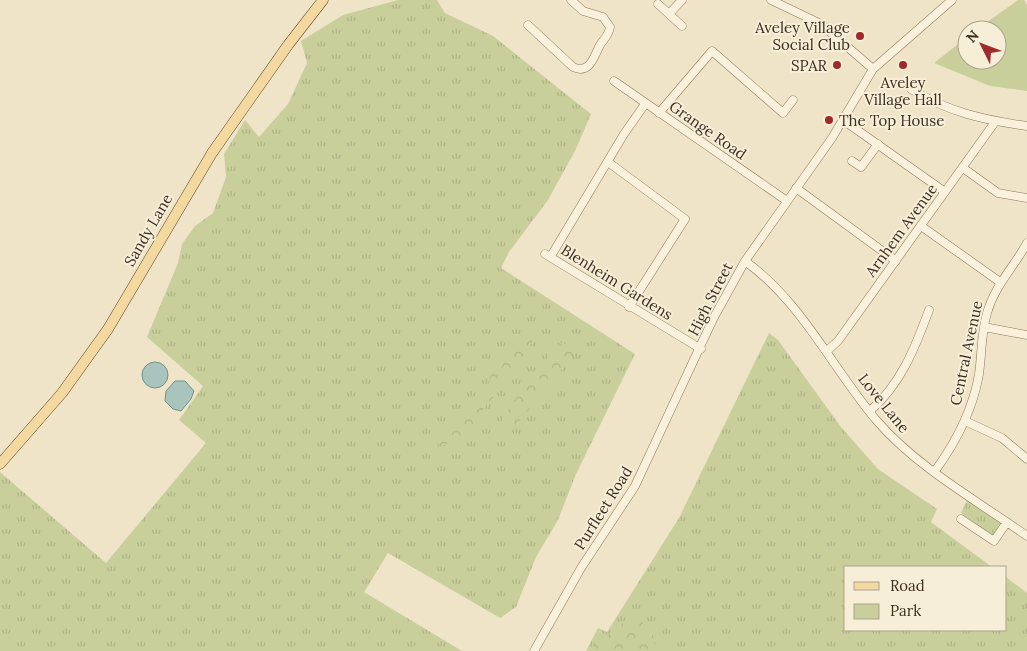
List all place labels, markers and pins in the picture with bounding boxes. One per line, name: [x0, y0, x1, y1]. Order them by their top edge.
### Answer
place label: Aveley Village Social Club: [754, 18, 850, 54]
marker: Aveley Village Social Club: [854, 30, 866, 42]
place label: SPAR: [791, 56, 828, 75]
marker: SPAR: [831, 59, 843, 71]
marker: Aveley Village Hall: [897, 59, 909, 71]
place label: Aveley Village Hall: [863, 73, 942, 109]
place label: The Top House: [839, 111, 944, 130]
marker: The Top House: [823, 114, 835, 126]

